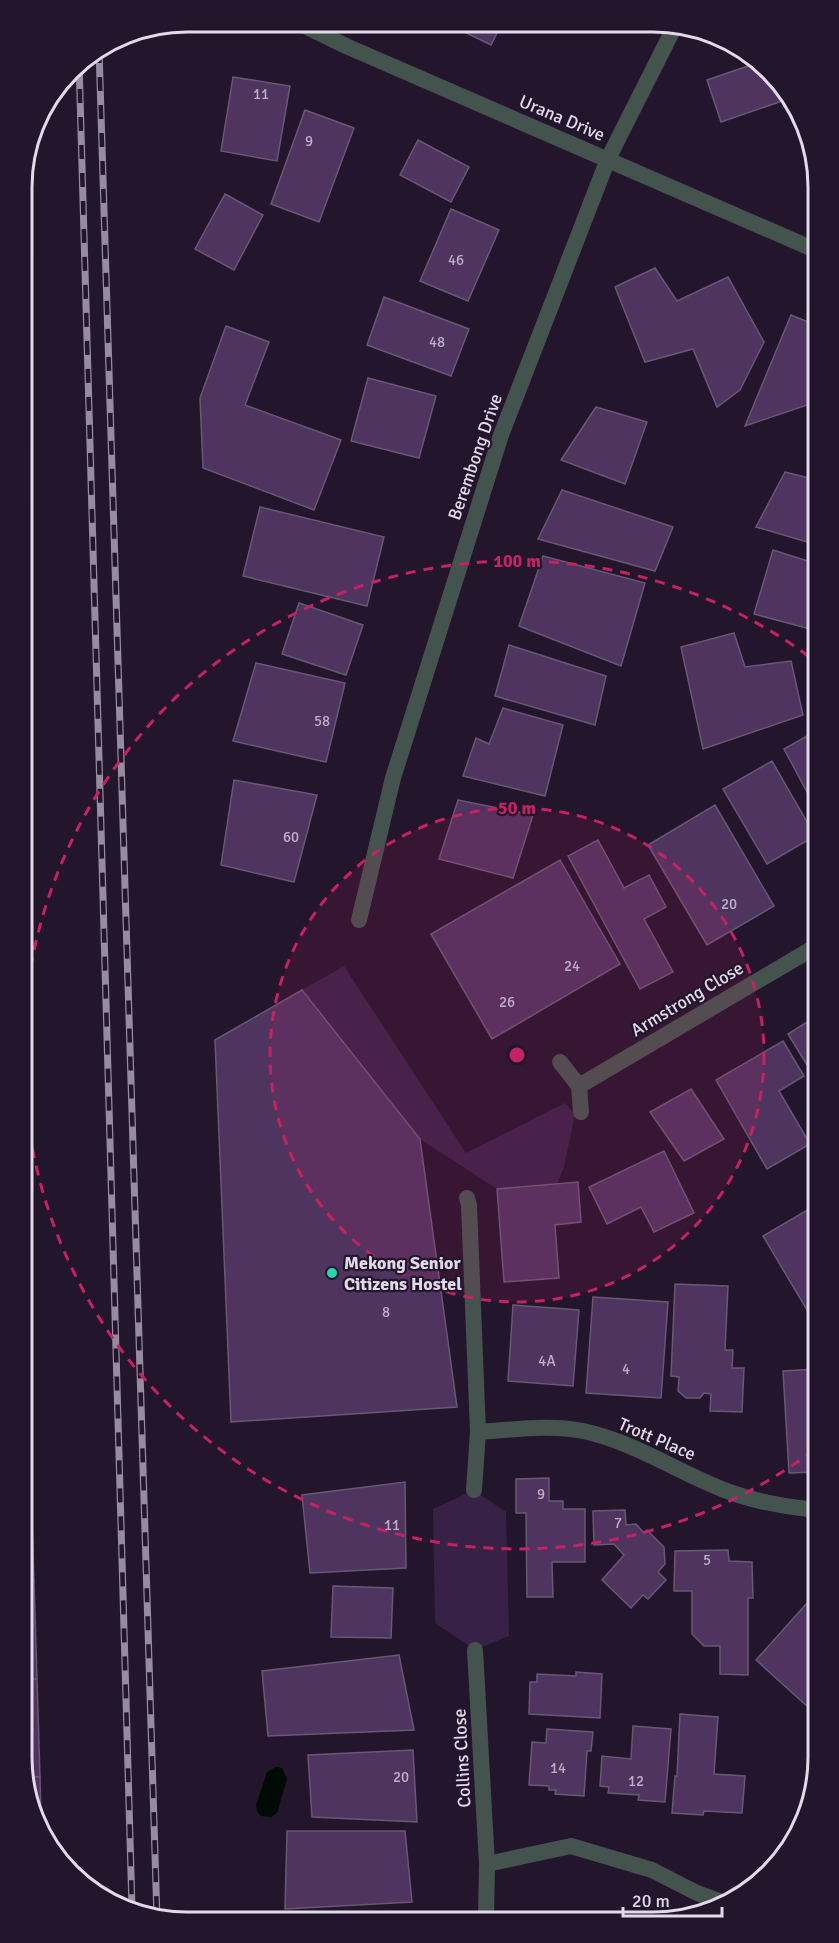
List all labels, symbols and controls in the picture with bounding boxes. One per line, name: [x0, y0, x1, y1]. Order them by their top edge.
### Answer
house number: 11: [253, 85, 269, 103]
street label: Urana Drive: [516, 90, 608, 146]
house number: 9: [305, 132, 313, 150]
house number: 46: [448, 251, 464, 269]
house number: 48: [429, 333, 445, 351]
street label: Berembong Drive: [443, 391, 507, 523]
text: 100 m: [493, 550, 541, 572]
house number: 58: [314, 712, 330, 730]
text: 50 m: [498, 797, 536, 819]
house number: 60: [283, 828, 299, 846]
house number: 20: [721, 895, 737, 913]
house number: 24: [564, 957, 580, 975]
street label: Armstrong Close: [627, 957, 747, 1041]
house number: 26: [499, 993, 515, 1011]
centre of rings: [507, 1045, 527, 1065]
place label: Mekong Senior Citizens Hostel: [344, 1252, 462, 1295]
marker: Mekong Senior Citizens Hostel: [325, 1266, 339, 1280]
house number: 8: [382, 1303, 390, 1321]
house number: 4A: [538, 1352, 556, 1370]
house number: 4: [622, 1360, 630, 1378]
street label: Trott Place: [615, 1413, 699, 1465]
house number: 9: [537, 1485, 545, 1503]
house number: 7: [614, 1514, 622, 1532]
house number: 11: [384, 1516, 400, 1534]
house number: 5: [703, 1551, 711, 1569]
street label: Collins Close: [448, 1708, 476, 1808]
house number: 14: [550, 1759, 566, 1777]
house number: 20: [393, 1768, 409, 1786]
house number: 12: [628, 1772, 644, 1790]
scale bar: [623, 1880, 722, 1918]
text: 20 m: [632, 1890, 670, 1912]

